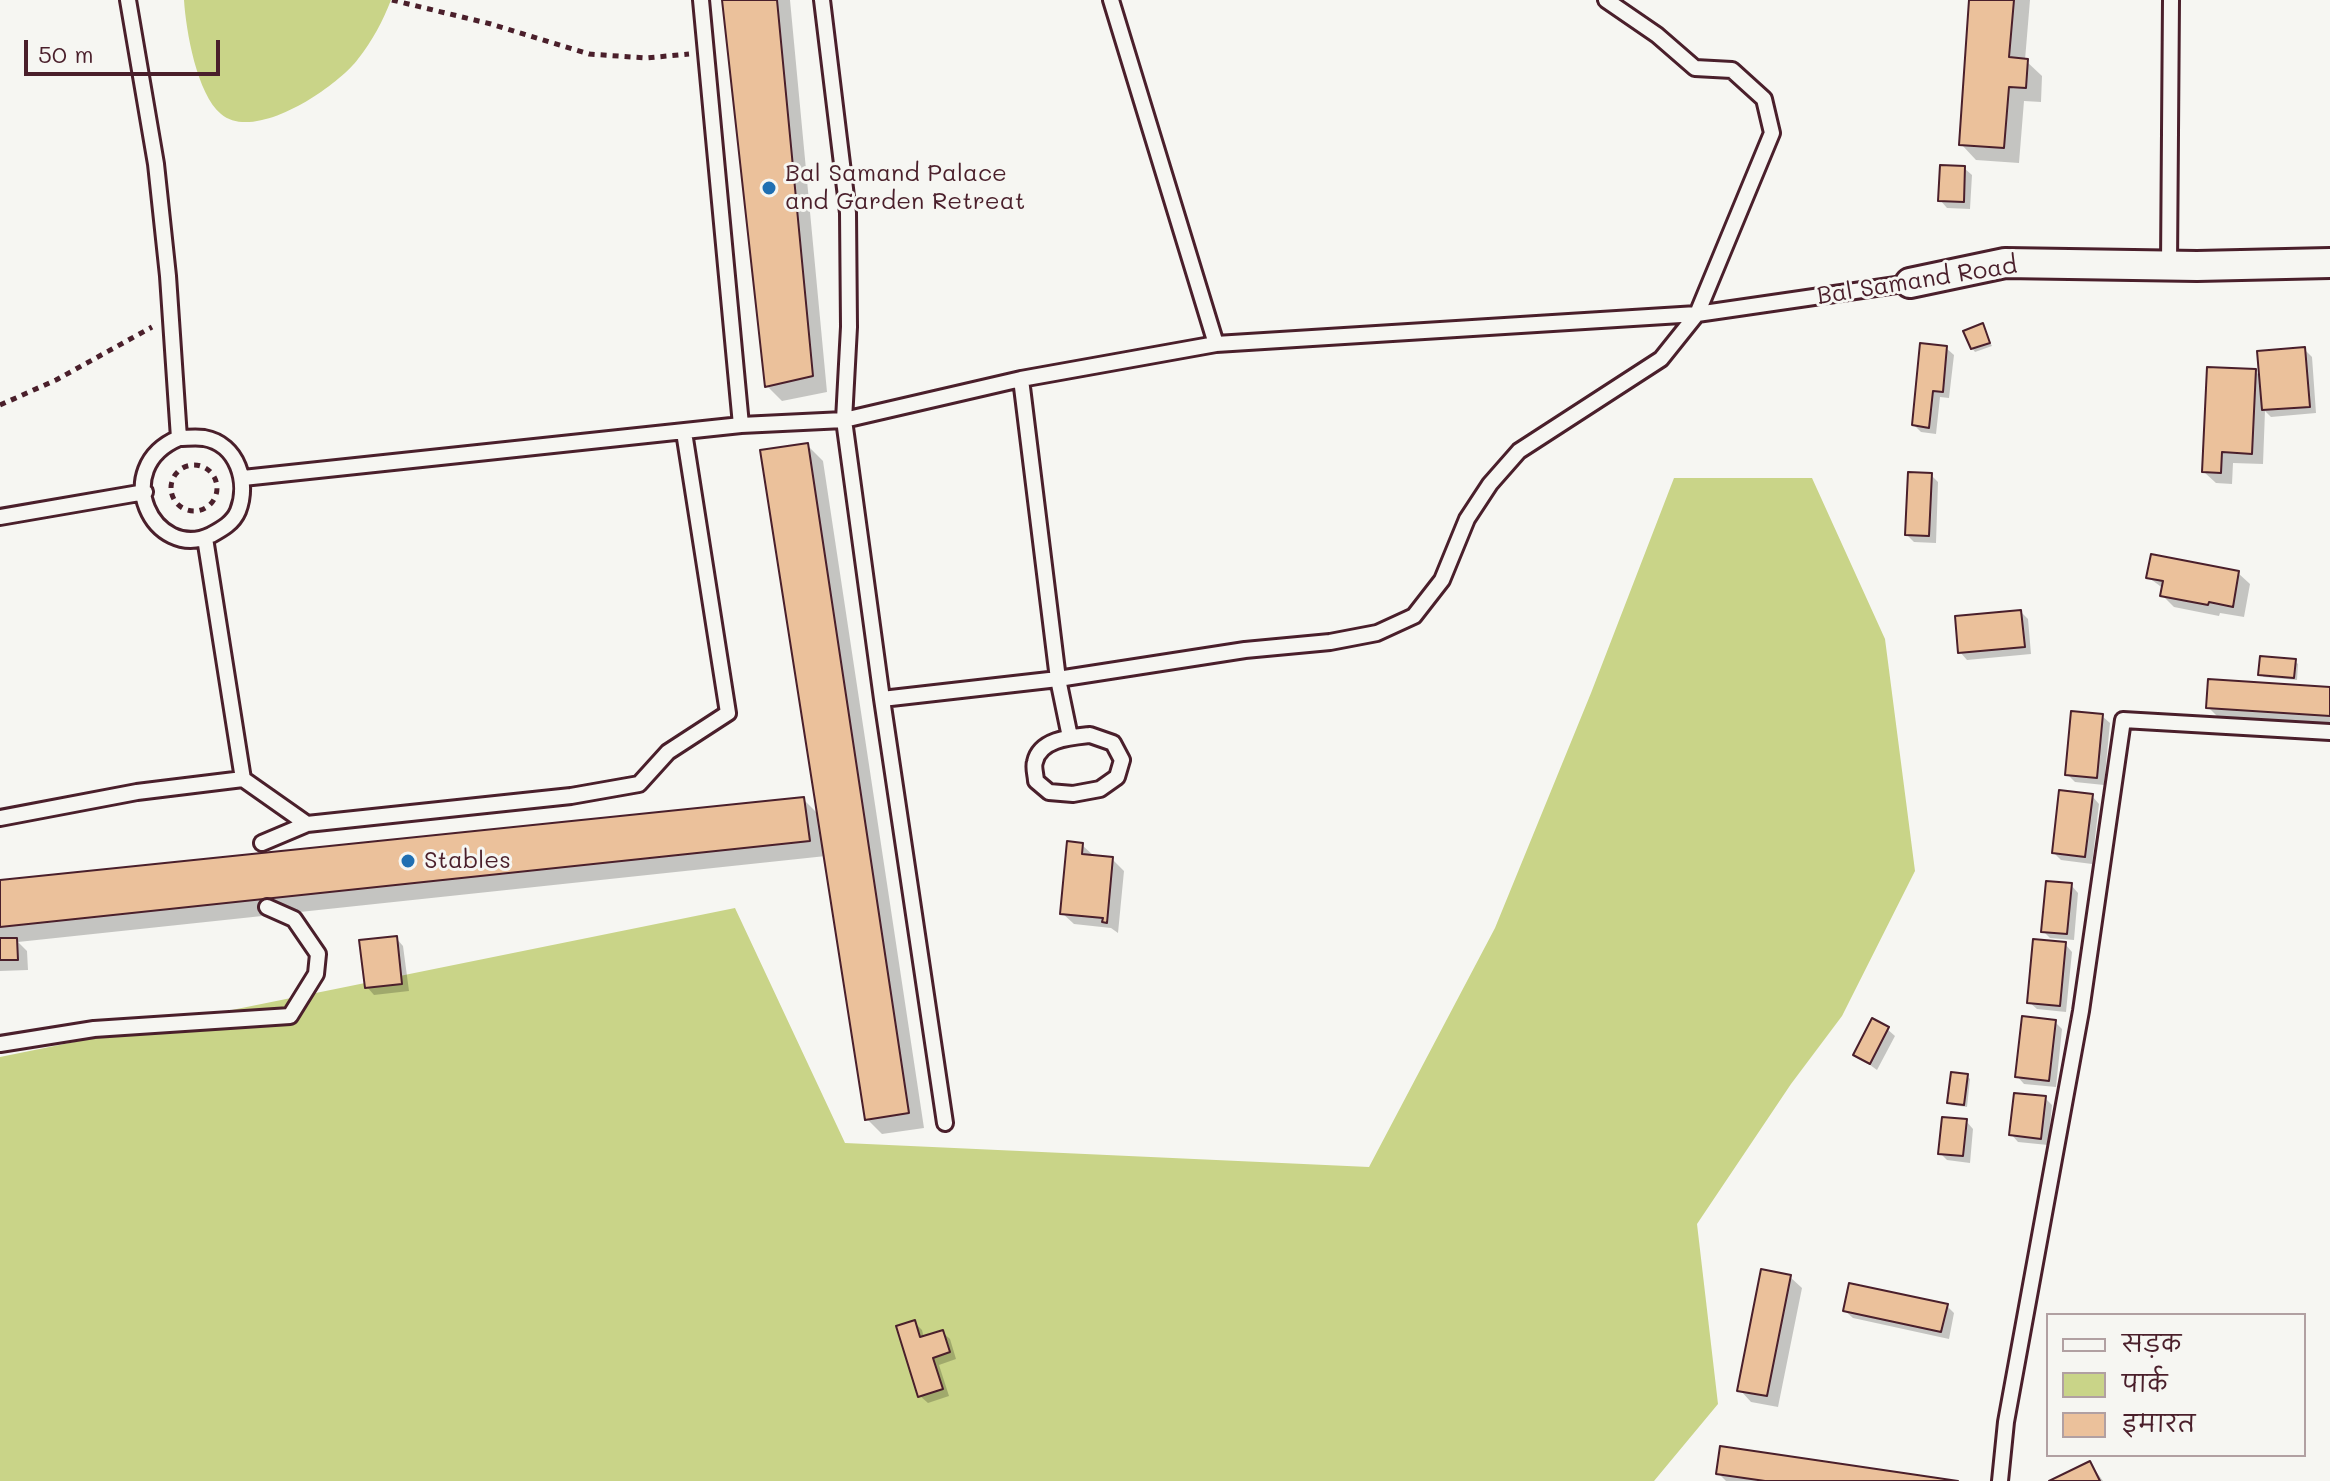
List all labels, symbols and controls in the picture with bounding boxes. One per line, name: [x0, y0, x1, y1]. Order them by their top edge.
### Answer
scale bar: [28, 24, 224, 74]
text: 50 m: [38, 38, 94, 69]
place label: Bal Samand Palace and Garden Retreat: [785, 160, 1025, 216]
marker: Bal Samand Palace and Garden Retreat: [760, 179, 778, 197]
street label: Bal Samand Road: [1815, 251, 2019, 311]
place label: Stables: [424, 847, 511, 875]
marker: Stables: [399, 852, 417, 870]
legend: [2046, 1313, 2306, 1457]
text: सड़क: [2122, 1327, 2181, 1358]
text: पार्क: [2122, 1367, 2167, 1398]
text: इमारत: [2122, 1407, 2195, 1438]

